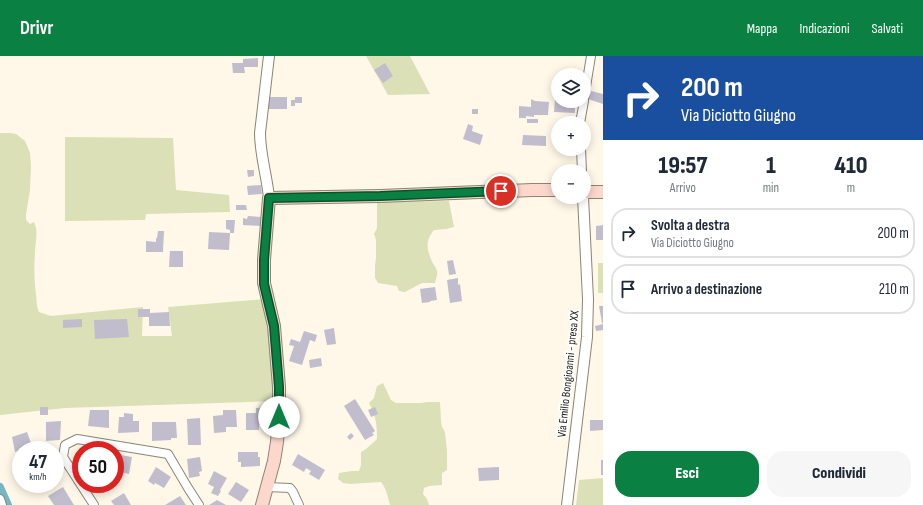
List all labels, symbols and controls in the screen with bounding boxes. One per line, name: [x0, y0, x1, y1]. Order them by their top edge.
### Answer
text: Drivr: [20, 17, 53, 40]
text: Mappa: [747, 20, 777, 37]
text: Indicazioni: [799, 20, 850, 37]
text: Salvati: [872, 20, 903, 37]
map controls: [551, 68, 591, 204]
button: layers: [551, 68, 591, 108]
text: 200 m: [681, 71, 743, 104]
icon: right: [615, 72, 667, 124]
text: Via Diciotto Giugno: [681, 105, 796, 126]
button: +: [551, 116, 591, 156]
text: 19:57: [658, 151, 707, 180]
text: 1: [766, 151, 776, 180]
text: 410: [834, 151, 868, 180]
button: −: [551, 164, 591, 204]
pin: [484, 174, 518, 208]
icon: arrive: [490, 180, 512, 202]
text: Arrivo: [670, 180, 696, 196]
text: min: [763, 180, 779, 196]
text: m: [847, 180, 855, 196]
text: Svolta a destra: [651, 216, 730, 235]
icon: right: [617, 222, 639, 244]
text: 200 m: [877, 224, 909, 243]
text: Via Diciotto Giugno: [651, 235, 734, 251]
icon: arrive: [617, 278, 639, 300]
text: Arrivo a destinazione: [651, 280, 762, 299]
text: 210 m: [879, 280, 909, 299]
street label: Via Emilio Bongioanni - presa XX: [554, 309, 583, 438]
position arrow: [258, 396, 300, 438]
speed limit sign: 50: [72, 441, 124, 493]
text: 47: [29, 450, 47, 474]
button: Esci: [615, 451, 759, 497]
button: Condividi: [767, 451, 911, 497]
text: km/h: [29, 471, 47, 483]

